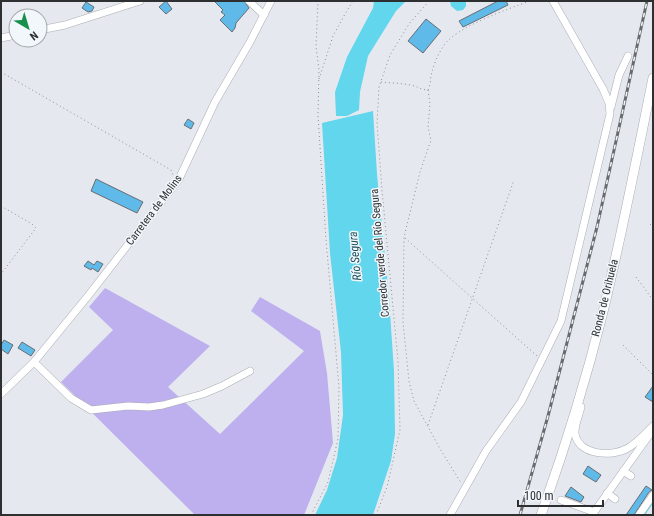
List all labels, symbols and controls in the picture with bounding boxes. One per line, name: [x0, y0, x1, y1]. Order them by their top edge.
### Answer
north arrow: [8, 8, 48, 48]
text: N: [27, 28, 41, 43]
street label: Carretera de Molins: [123, 172, 185, 248]
street label: Corredor verde del Río Segura: [368, 188, 392, 318]
water label: Río Segura: [346, 231, 364, 281]
street label: Ronda de Orihuela: [589, 258, 621, 338]
scale bar: [518, 482, 603, 508]
text: 100 m: [524, 489, 554, 503]

